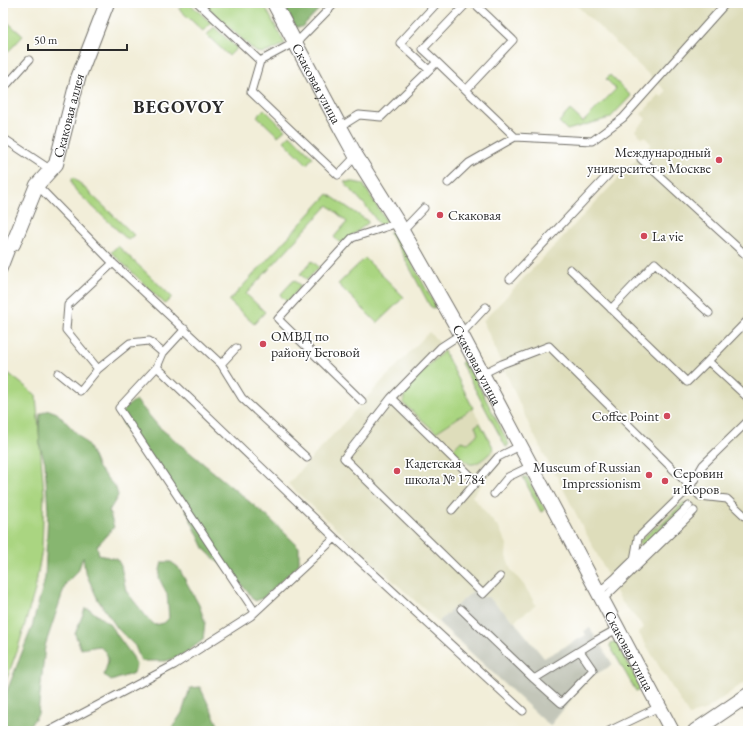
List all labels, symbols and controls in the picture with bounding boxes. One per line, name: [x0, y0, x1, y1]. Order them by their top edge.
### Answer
scale bar: [28, 26, 127, 52]
text: 50 m: [34, 32, 58, 48]
street label: Скаковая улица: [288, 40, 346, 127]
street label: Скаковая аллея: [49, 70, 88, 160]
district label: BEGOVOY: [133, 95, 225, 118]
place label: Международный университет в Москве: [587, 143, 712, 177]
marker: Международный университет в Москве: [714, 155, 724, 165]
place label: Скаковая: [448, 206, 501, 224]
marker: Скаковая: [435, 210, 445, 220]
place label: La vie: [652, 227, 684, 245]
marker: La vie: [639, 231, 649, 241]
street label: Скаковая улица: [448, 321, 506, 408]
place label: ОМВД по району Беговой: [271, 327, 361, 361]
marker: ОМВД по району Беговой: [258, 339, 268, 349]
place label: Coffee Point: [592, 407, 660, 425]
marker: Coffee Point: [662, 411, 672, 421]
place label: Кадетская школа № 1784: [405, 454, 485, 488]
place label: Museum of Russian Impressionism: [533, 458, 642, 492]
place label: Серовин и Коров: [673, 464, 723, 498]
marker: Кадетская школа № 1784: [392, 466, 402, 476]
marker: Museum of Russian Impressionism: [644, 470, 654, 480]
marker: Серовин и Коров: [660, 476, 670, 486]
street label: Скаковая улица: [601, 607, 658, 695]

